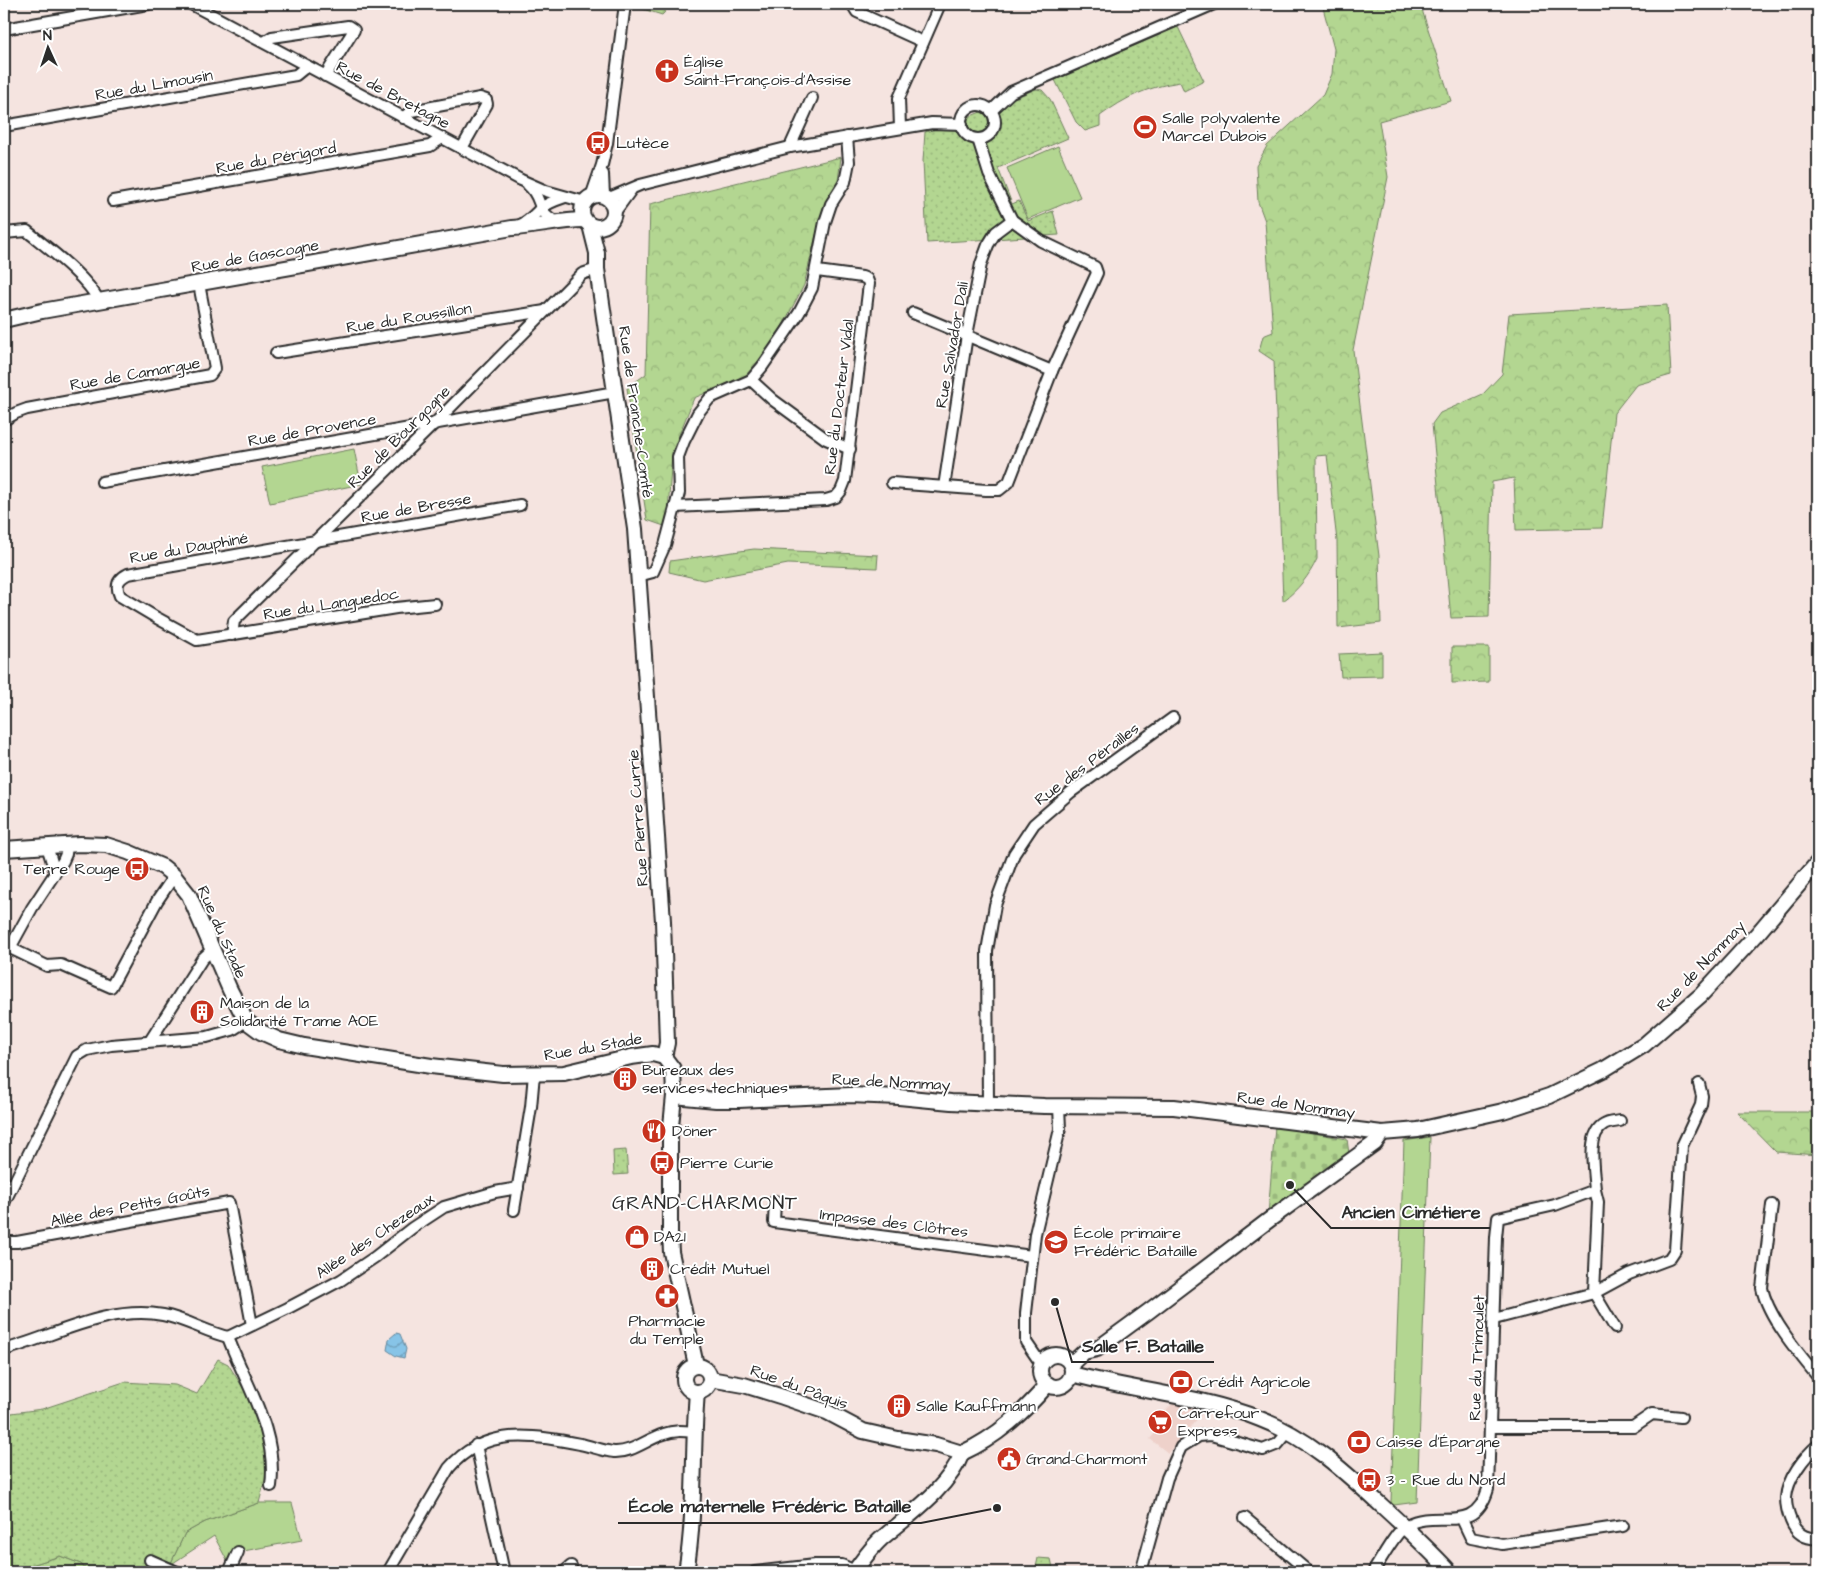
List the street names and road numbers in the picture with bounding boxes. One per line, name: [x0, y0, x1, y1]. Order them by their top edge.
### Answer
street label: Rue de Bretagne: [332, 56, 454, 135]
street label: Rue du Limousin: [94, 64, 214, 106]
street label: Rue du Périgord: [214, 137, 338, 180]
street label: Rue de Gascogne: [190, 234, 321, 279]
street label: Rue Salvador Dali: [930, 280, 974, 410]
street label: Rue du Roussillon: [345, 297, 473, 339]
street label: Rue du Docteur Vidal: [819, 318, 859, 476]
street label: Rue de Franche-Comté: [613, 325, 659, 500]
street label: Rue de Camargue: [68, 352, 202, 397]
street label: Rue de Bourgogne: [343, 380, 456, 494]
street label: Rue de Provence: [246, 408, 378, 452]
street label: Rue de Bresse: [359, 487, 473, 529]
street label: Rue du Dauphiné: [128, 527, 250, 569]
street label: Rue du Languedoc: [262, 582, 400, 627]
street label: Rue des Pérailles: [1030, 717, 1144, 811]
street label: Rue Pierre Currie: [622, 749, 654, 887]
street label: Rue du Stade: [192, 882, 252, 982]
street label: Rue de Nommay: [1652, 916, 1751, 1017]
street label: Rue du Stade: [542, 1028, 644, 1066]
street label: Rue de Nommay: [831, 1068, 951, 1097]
street label: Rue de Nommay: [1236, 1086, 1357, 1125]
street label: Allée des Petits Goûts: [49, 1180, 211, 1232]
street label: Allée des Chezeaux: [311, 1188, 439, 1284]
street label: Impasse des Clôtres: [819, 1203, 969, 1243]
street label: Rue du Trimoulet: [1464, 1294, 1490, 1421]
street label: Rue du Pâquis: [747, 1359, 851, 1415]

